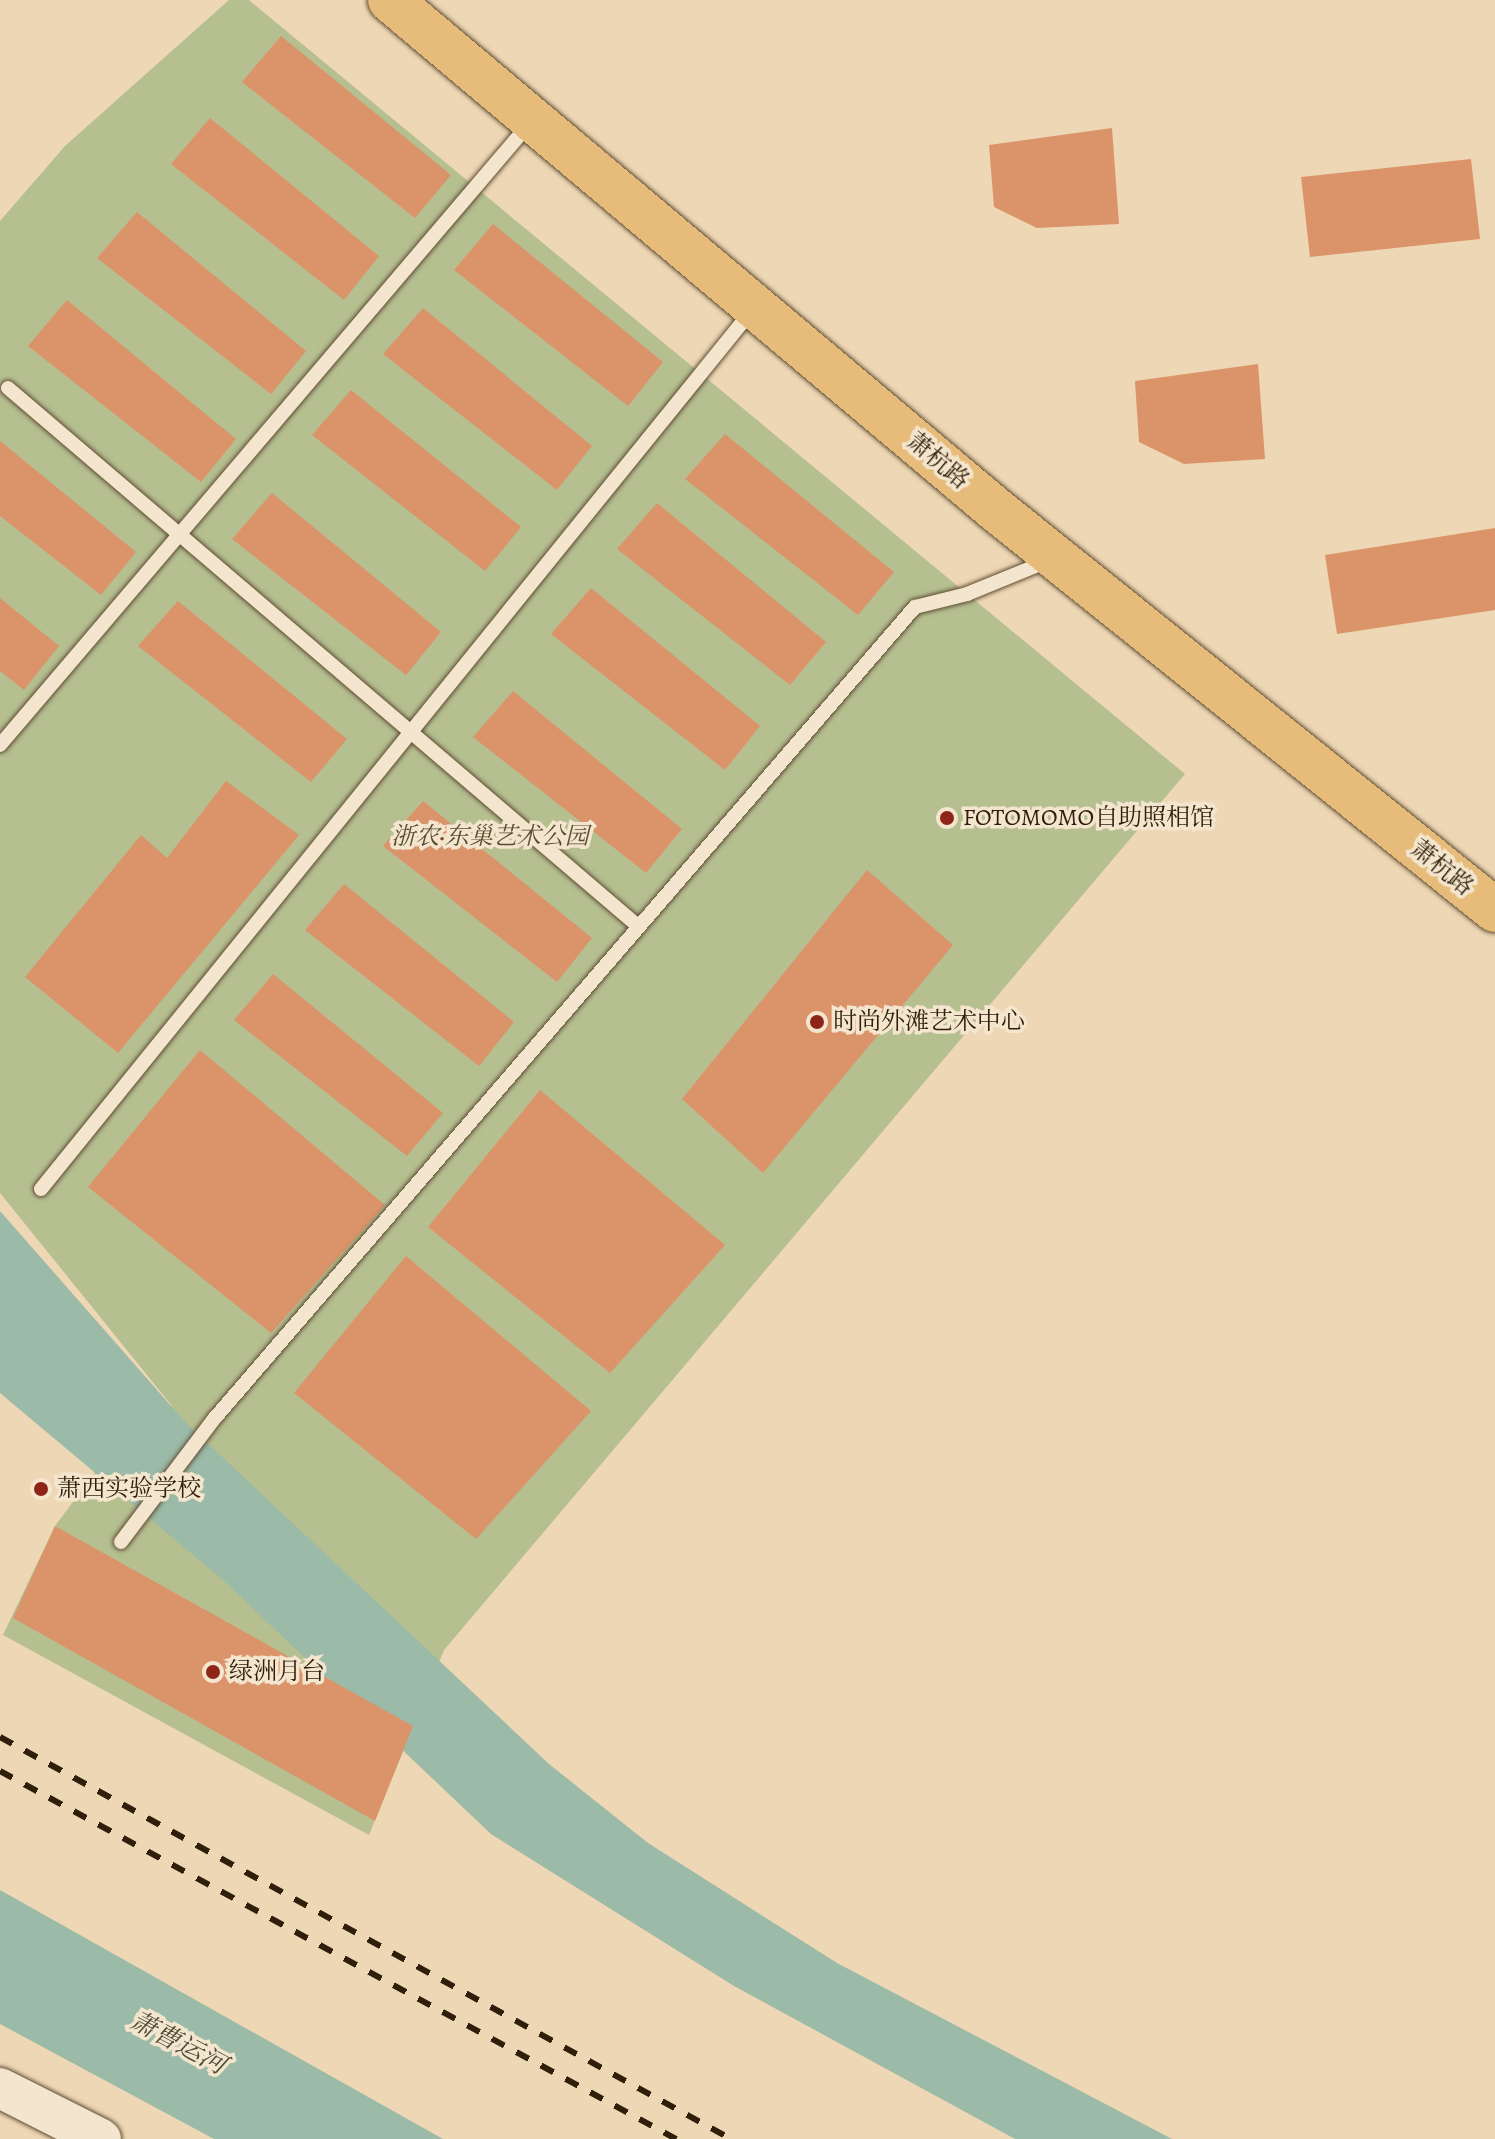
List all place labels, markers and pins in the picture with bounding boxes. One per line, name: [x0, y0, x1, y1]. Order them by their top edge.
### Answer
place label: FOTOMOMO自助照相馆: [963, 804, 1214, 832]
marker: FOTOMOMO自助照相馆: [938, 809, 956, 827]
place label: 时尚外滩艺术中心: [833, 1008, 1025, 1036]
marker: 时尚外滩艺术中心: [808, 1013, 826, 1031]
place label: 萧西实验学校: [57, 1475, 201, 1503]
marker: 萧西实验学校: [32, 1480, 50, 1498]
place label: 绿洲月台: [229, 1658, 325, 1686]
marker: 绿洲月台: [204, 1663, 222, 1681]

